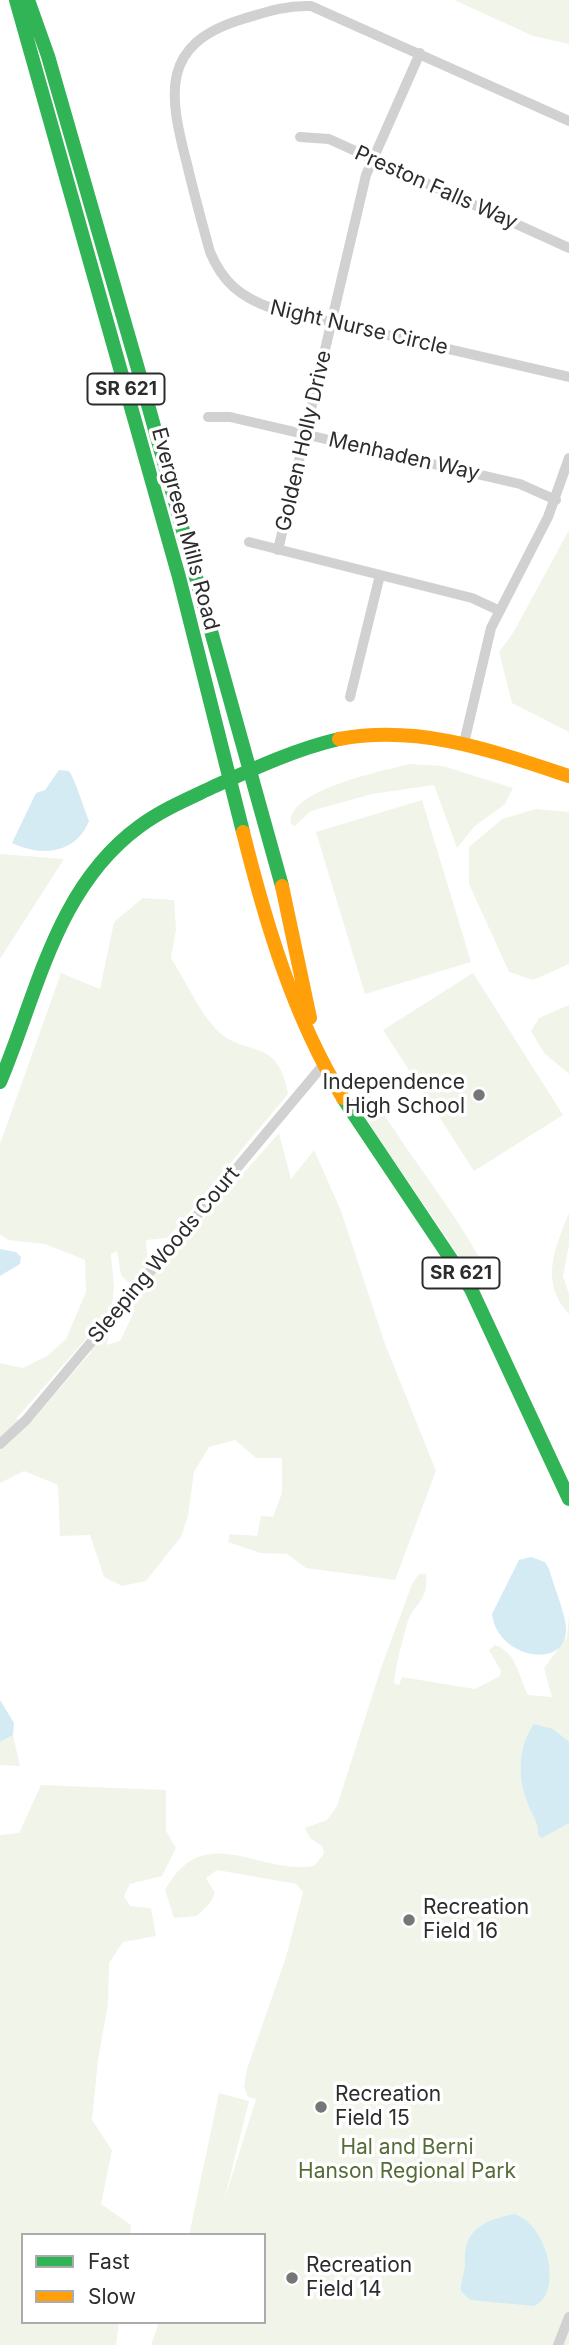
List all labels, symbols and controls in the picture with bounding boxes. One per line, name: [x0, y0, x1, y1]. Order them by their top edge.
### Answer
street label: Preston Falls Way: [351, 141, 521, 235]
street label: Night Nurse Circle: [268, 295, 450, 361]
street label: Golden Holly Drive: [271, 348, 337, 534]
road number: SR 621: [88, 374, 164, 404]
street label: Evergreen Mills Road: [146, 425, 224, 633]
street label: Menhaden Way: [326, 427, 482, 487]
place label: Independence High School: [323, 1070, 465, 1120]
marker: Independence High School: [471, 1087, 487, 1103]
street label: Sleeping Woods Court: [83, 1162, 245, 1348]
road number: SR 621: [422, 1258, 500, 1288]
place label: Recreation Field 16: [423, 1895, 529, 1945]
marker: Recreation Field 16: [401, 1912, 417, 1928]
place label: Recreation Field 15: [335, 2082, 441, 2132]
marker: Recreation Field 15: [313, 2099, 329, 2115]
park label: Hal and Berni Hanson Regional Park: [298, 2135, 516, 2185]
legend: [21, 2233, 266, 2324]
text: Fast: [88, 2249, 130, 2274]
place label: Recreation Field 14: [306, 2253, 412, 2303]
marker: Recreation Field 14: [284, 2270, 300, 2286]
text: Slow: [88, 2284, 136, 2309]

